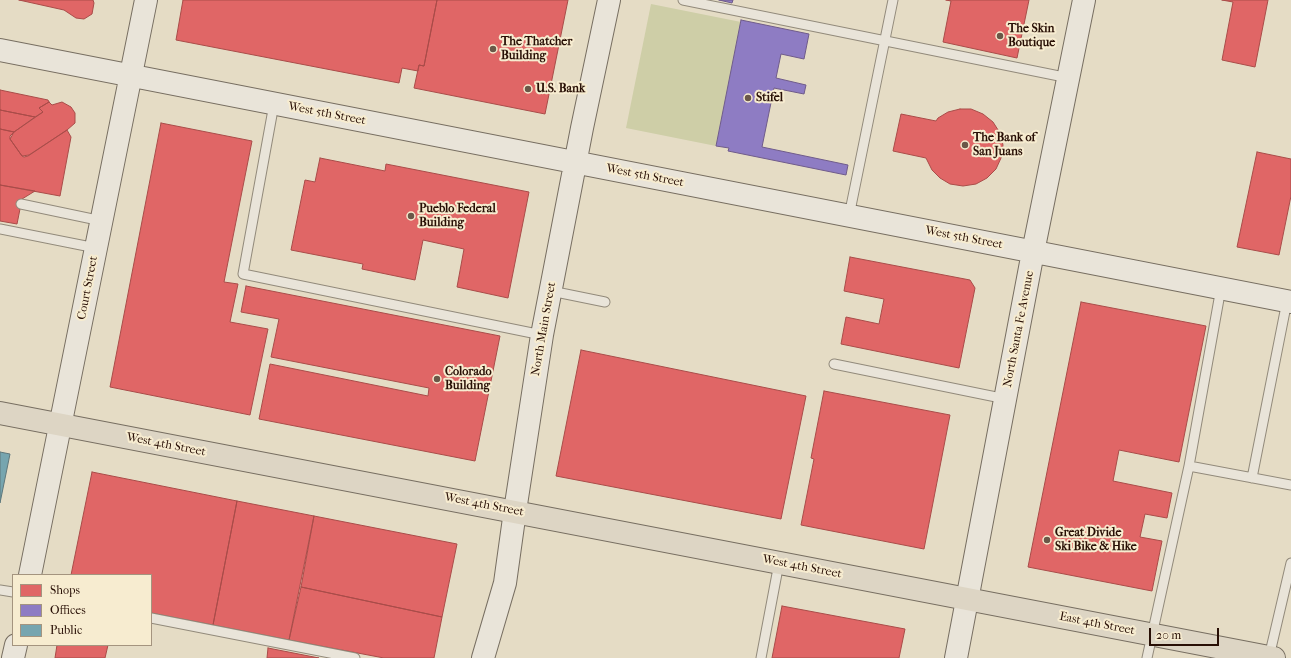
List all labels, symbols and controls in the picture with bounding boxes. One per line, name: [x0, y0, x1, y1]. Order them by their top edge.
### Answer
place label: The Skin Boutique: [1008, 22, 1055, 50]
marker: The Skin Boutique: [995, 31, 1005, 41]
place label: The Thatcher Building: [501, 35, 572, 63]
marker: The Thatcher Building: [488, 44, 498, 54]
place label: U.S. Bank: [536, 82, 585, 96]
marker: U.S. Bank: [523, 84, 533, 94]
place label: Stifel: [756, 91, 783, 105]
marker: Stifel: [743, 93, 753, 103]
street label: West 5th Street: [287, 99, 367, 129]
place label: The Bank of San Juans: [973, 131, 1036, 159]
marker: The Bank of San Juans: [960, 140, 970, 150]
street label: West 5th Street: [605, 161, 685, 191]
place label: Pueblo Federal Building: [419, 202, 496, 230]
marker: Pueblo Federal Building: [406, 211, 416, 221]
street label: West 5th Street: [924, 223, 1004, 253]
street label: Court Street: [75, 255, 101, 321]
street label: North Santa Fe Avenue: [1001, 270, 1037, 388]
street label: North Main Street: [529, 281, 559, 377]
place label: Colorado Building: [445, 365, 492, 393]
marker: Colorado Building: [432, 374, 442, 384]
street label: West 4th Street: [125, 430, 207, 460]
street label: West 4th Street: [443, 490, 525, 520]
place label: Great Divide Ski Bike & Hike: [1055, 526, 1137, 554]
marker: Great Divide Ski Bike & Hike: [1042, 535, 1052, 545]
street label: West 4th Street: [761, 552, 843, 582]
legend: [12, 574, 152, 646]
text: Shops: [50, 583, 80, 597]
text: Offices: [50, 603, 86, 617]
street label: East 4th Street: [1058, 610, 1136, 638]
scale bar: [1151, 620, 1221, 646]
text: Public: [50, 623, 82, 637]
text: 20 m: [1156, 628, 1181, 642]

